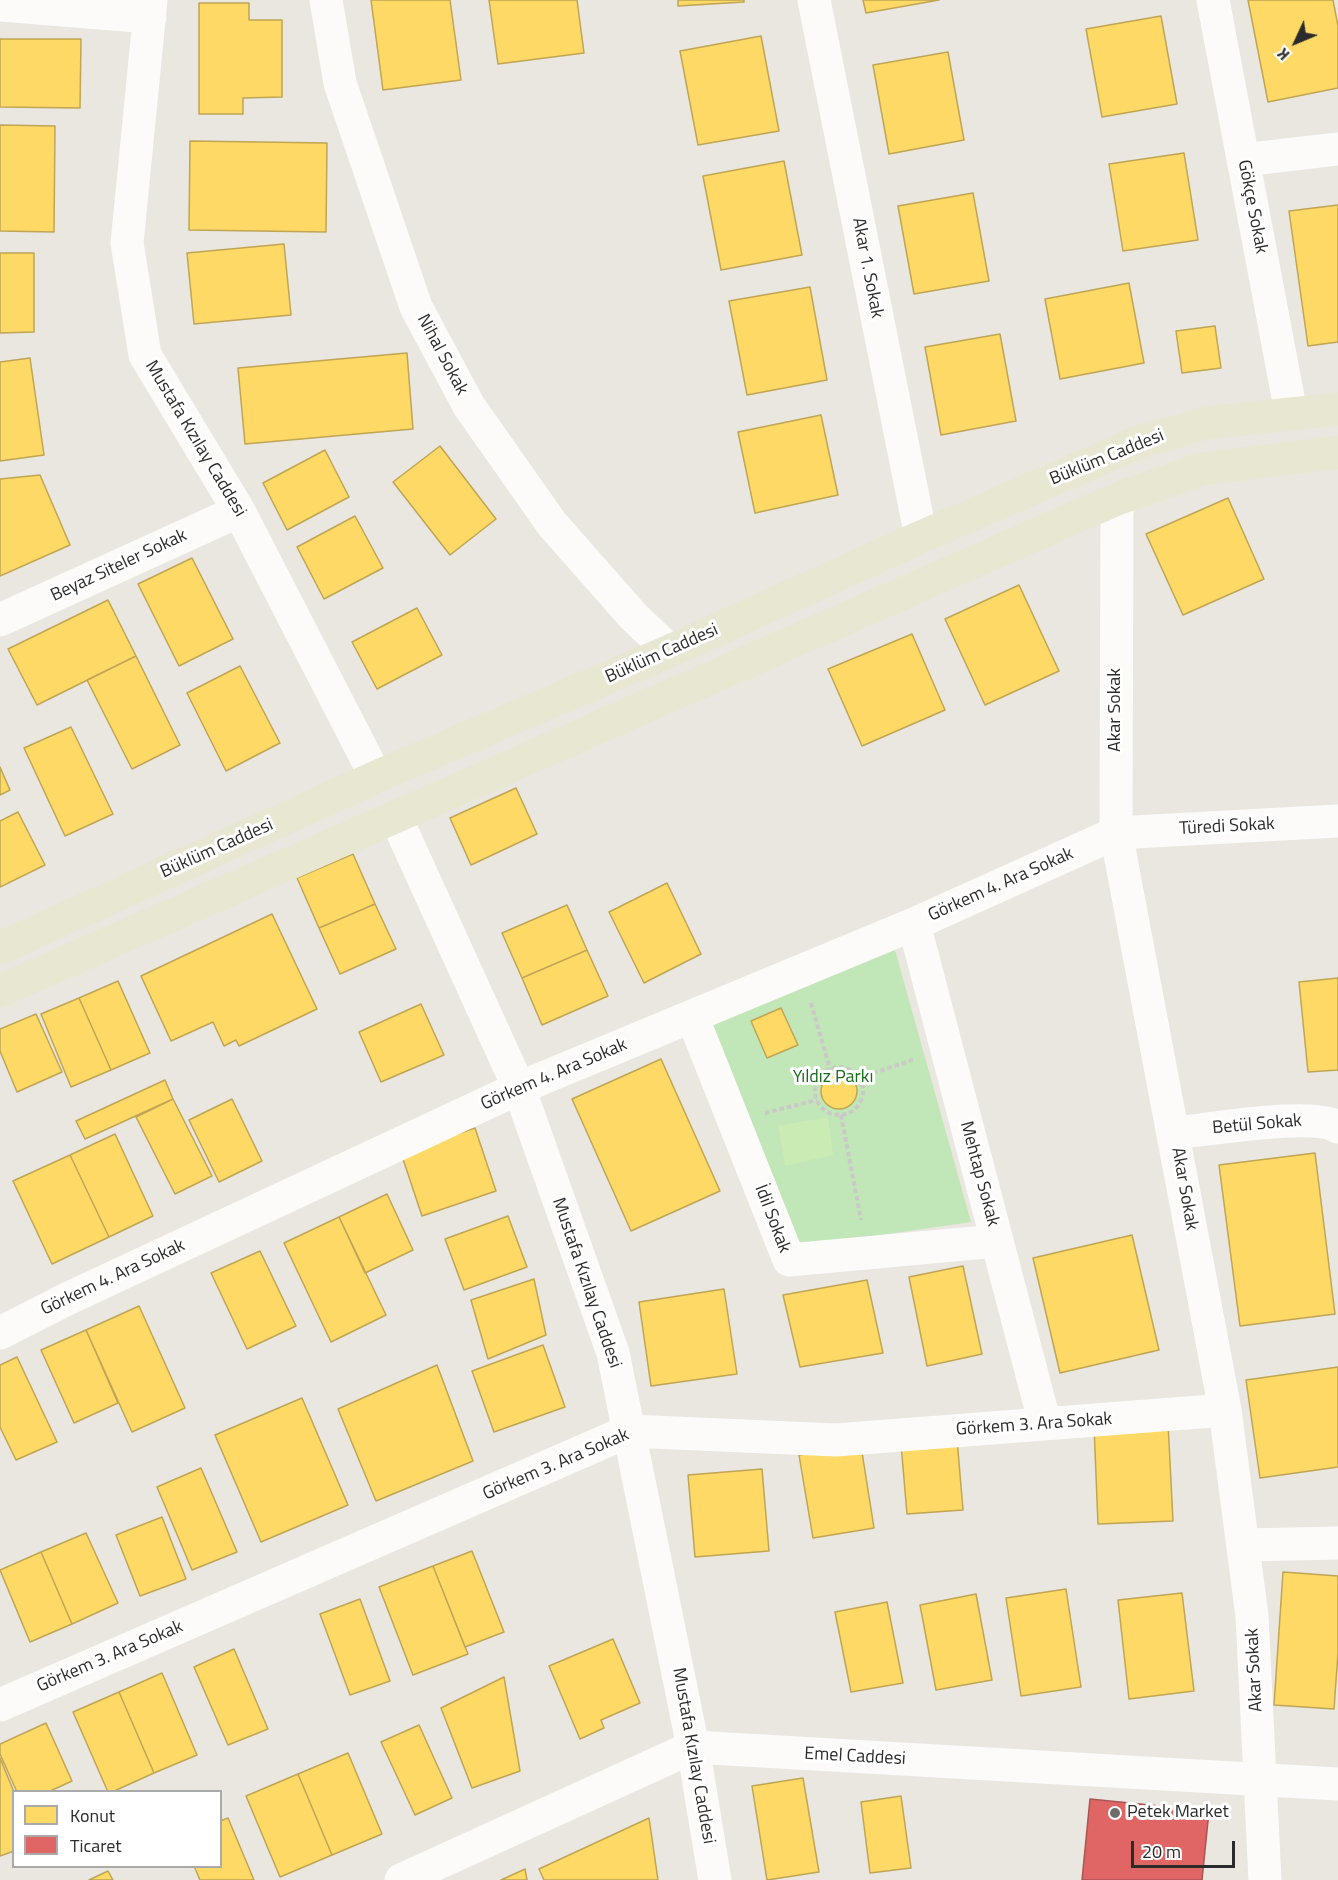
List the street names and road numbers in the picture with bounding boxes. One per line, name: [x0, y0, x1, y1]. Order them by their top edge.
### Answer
street label: Gökçe Sokak: [1232, 158, 1272, 256]
street label: Akar 1. Sokak: [847, 216, 887, 320]
street label: Nihal Sokak: [412, 311, 472, 399]
street label: Mustafa Kızılay Caddesi: [140, 357, 250, 521]
street label: Büklüm Caddesi: [1047, 425, 1167, 491]
street label: Beyaz Siteler Sokak: [47, 525, 191, 607]
street label: Büklüm Caddesi: [602, 619, 722, 689]
street label: Akar Sokak: [1105, 668, 1127, 752]
street label: Büklüm Caddesi: [157, 814, 277, 884]
street label: Türedi Sokak: [1179, 814, 1275, 840]
street label: Görkem 4. Ara Sokak: [925, 843, 1077, 927]
street label: Görkem 4. Ara Sokak: [478, 1034, 630, 1116]
street label: Betül Sokak: [1211, 1110, 1303, 1140]
street label: Mehtap Sokak: [955, 1119, 1003, 1229]
street label: Akar Sokak: [1166, 1146, 1202, 1232]
street label: İdil Sokak: [749, 1182, 795, 1256]
street label: Mustafa Kızılay Caddesi: [547, 1195, 625, 1371]
street label: Görkem 4. Ara Sokak: [37, 1235, 189, 1321]
street label: Görkem 3. Ara Sokak: [955, 1409, 1113, 1441]
street label: Görkem 3. Ara Sokak: [480, 1424, 632, 1506]
street label: Görkem 3. Ara Sokak: [34, 1616, 186, 1698]
street label: Akar Sokak: [1242, 1628, 1268, 1712]
street label: Mustafa Kızılay Caddesi: [667, 1666, 719, 1846]
street label: Emel Caddesi: [804, 1744, 906, 1770]

